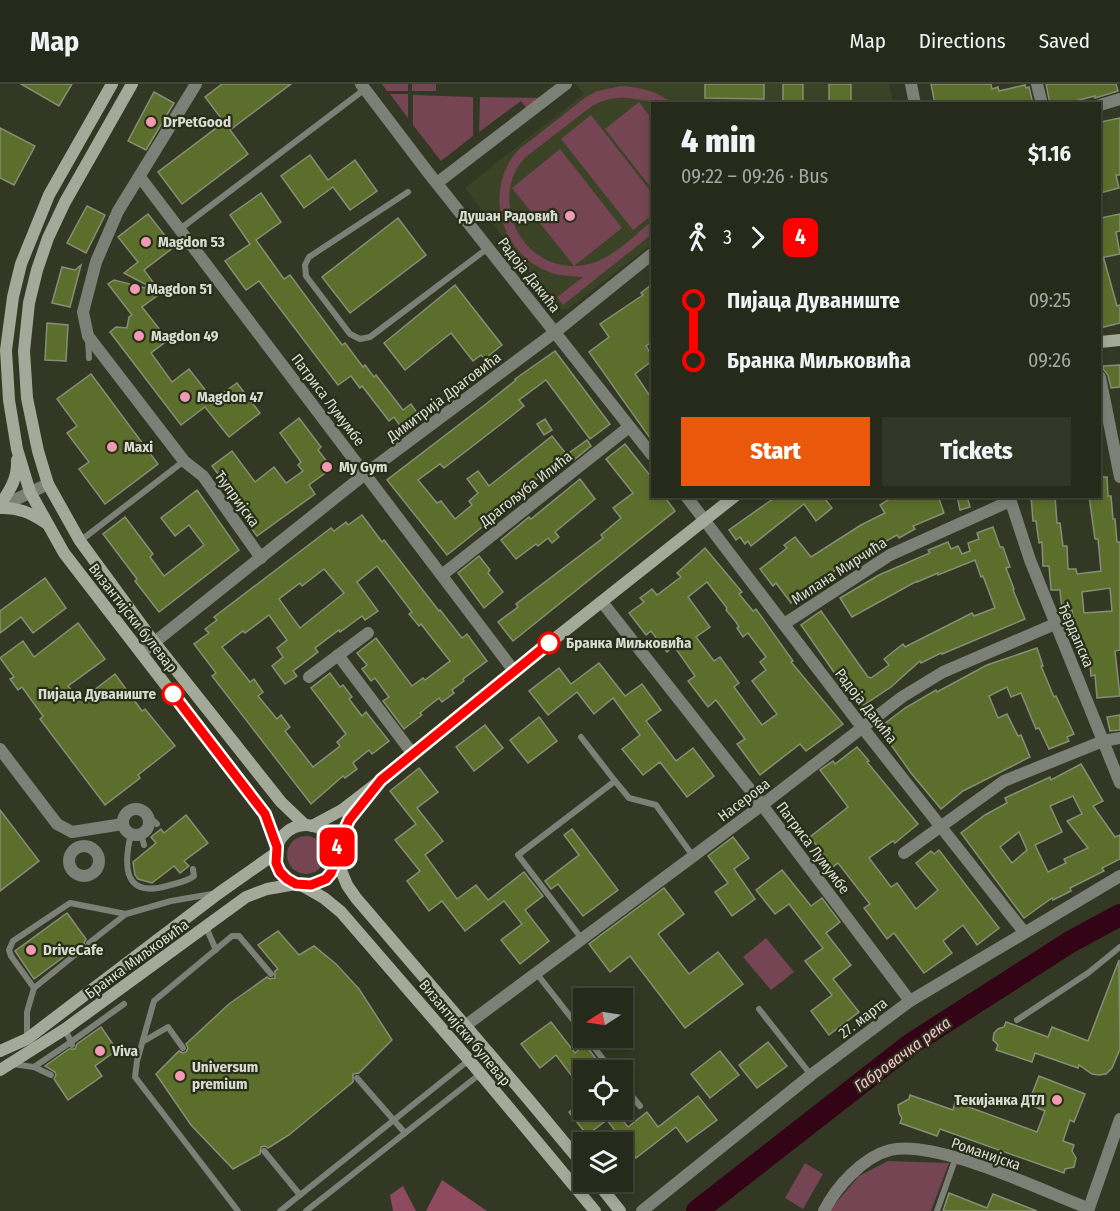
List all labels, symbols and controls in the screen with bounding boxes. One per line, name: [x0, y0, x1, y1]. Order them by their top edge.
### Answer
text: Map: [30, 25, 79, 58]
text: Map: [849, 28, 886, 54]
text: Directions: [919, 28, 1006, 54]
text: Saved: [1039, 28, 1090, 54]
place label: DrPetGood: [163, 113, 231, 131]
marker: DrPetGood: [144, 115, 158, 129]
text: 4 min: [681, 121, 756, 161]
text: $1.16: [1028, 140, 1071, 167]
text: 09:22 – 09:26 · Bus: [681, 164, 828, 188]
place label: Душан Радовић: [458, 207, 558, 225]
marker: Душан Радовић: [563, 209, 577, 223]
icon: walk: [681, 221, 714, 254]
icon: forward: [741, 221, 774, 254]
text: 4: [795, 224, 806, 250]
text: 3: [723, 225, 732, 249]
place label: Magdon 53: [158, 233, 225, 251]
street label: Радоја Дакића: [494, 234, 564, 316]
marker: Magdon 53: [139, 235, 153, 249]
place label: Magdon 51: [147, 280, 212, 298]
marker: Magdon 51: [128, 282, 142, 296]
text: Пијаца Дуваниште: [727, 287, 900, 314]
text: 09:25: [1029, 288, 1071, 312]
place label: Magdon 49: [151, 327, 219, 345]
marker: Magdon 49: [132, 329, 146, 343]
text: Бранка Миљковића: [727, 347, 911, 374]
street label: Димитрија Драговића: [383, 348, 505, 446]
text: 09:26: [1028, 348, 1071, 372]
street label: Патриса Лумумбе: [287, 350, 369, 450]
place label: Magdon 47: [197, 388, 264, 406]
marker: Magdon 47: [178, 390, 192, 404]
button: Start: [681, 417, 870, 486]
button: Tickets: [882, 417, 1071, 486]
place label: Maxi: [124, 438, 153, 456]
marker: Maxi: [105, 440, 119, 454]
street label: Драгољуба Илића: [475, 447, 576, 531]
place label: My Gym: [339, 458, 388, 476]
marker: My Gym: [320, 460, 334, 474]
street label: Ћупријска: [211, 468, 263, 530]
street label: Милана Мирчића: [788, 533, 890, 609]
street label: Византијски булевар: [85, 560, 181, 676]
street label: Ђердапска: [1054, 600, 1098, 670]
marker: Бранка Миљковића: [538, 632, 560, 654]
place label: Бранка Миљковића: [566, 634, 692, 652]
street label: Радоја Дакића: [831, 665, 901, 747]
marker: Пијаца Дуваниште: [162, 683, 184, 705]
place label: Пијаца Дуваниште: [38, 685, 156, 703]
street label: Насерова: [714, 775, 774, 825]
street label: Патриса Лумумбе: [772, 798, 854, 898]
line badge: 4: [318, 828, 356, 867]
text: 4: [332, 834, 342, 860]
street label: Бранка Миљковића: [82, 915, 192, 1003]
place label: DriveCafe: [43, 941, 104, 959]
marker: DriveCafe: [24, 943, 38, 957]
street label: Византијски булевар: [415, 976, 515, 1090]
north arrow: [573, 988, 633, 1048]
map controls: [573, 988, 633, 1192]
street label: 27. марта: [835, 994, 891, 1042]
water label: Габровачка река: [850, 1013, 954, 1096]
place label: Viva: [111, 1042, 139, 1060]
marker: Viva: [93, 1044, 107, 1058]
place label: Universum premium: [192, 1058, 258, 1093]
button: locate: [573, 1060, 633, 1120]
marker: Universum premium: [173, 1069, 187, 1083]
place label: Текијанка ДТЛ: [954, 1091, 1045, 1109]
marker: Текијанка ДТЛ: [1050, 1093, 1064, 1107]
button: layers: [573, 1132, 633, 1192]
street label: Романијска: [949, 1134, 1023, 1174]

